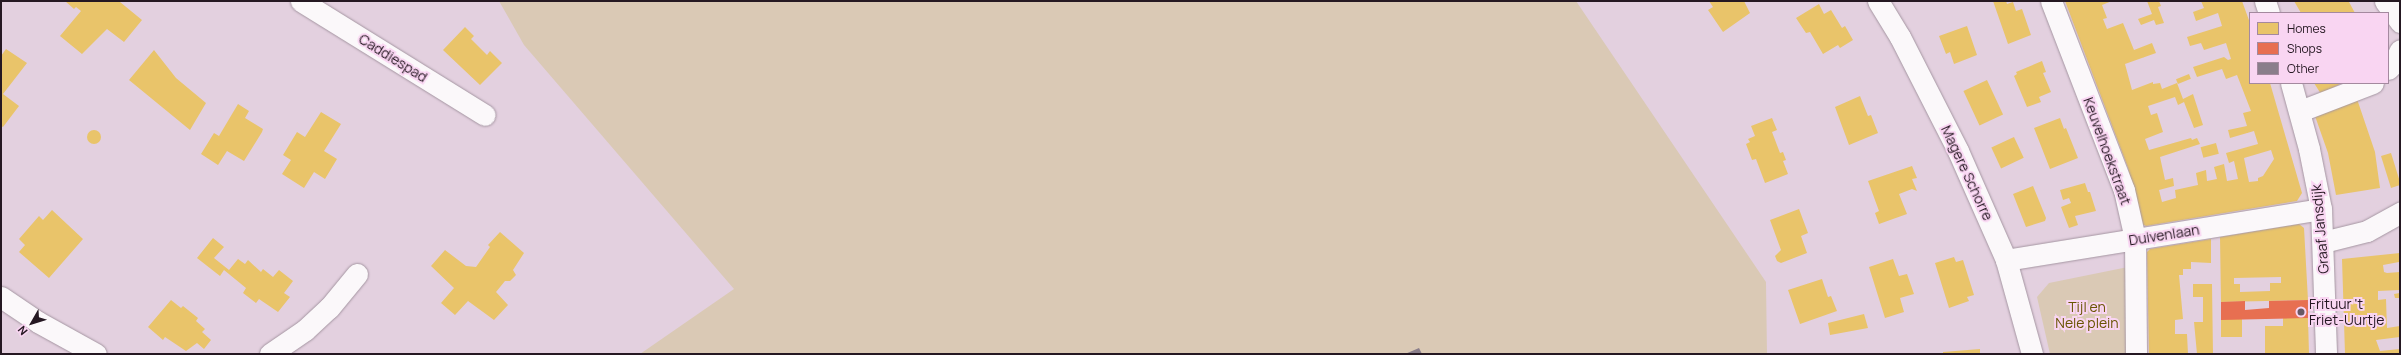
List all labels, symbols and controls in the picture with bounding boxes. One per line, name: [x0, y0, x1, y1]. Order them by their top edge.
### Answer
legend: [2249, 12, 2389, 84]
text: Homes: [2287, 20, 2326, 37]
street label: Caddiespad: [356, 30, 430, 86]
text: Shops: [2287, 40, 2322, 57]
text: Other: [2287, 60, 2319, 77]
street label: Keuvelhoekstraat: [2080, 95, 2134, 207]
street label: Magere Schorre: [1938, 123, 1996, 223]
street label: Graaf Jansdijk: [2308, 183, 2332, 275]
street label: Duivenlaan: [2128, 221, 2200, 249]
place label: Frituur 't Friet-Uurtje: [2309, 296, 2385, 328]
park label: Tijl en Nele plein: [2055, 299, 2119, 332]
north arrow: [12, 303, 52, 343]
marker: Frituur 't Friet-Uurtje: [2296, 307, 2306, 317]
text: N: [14, 323, 31, 339]

